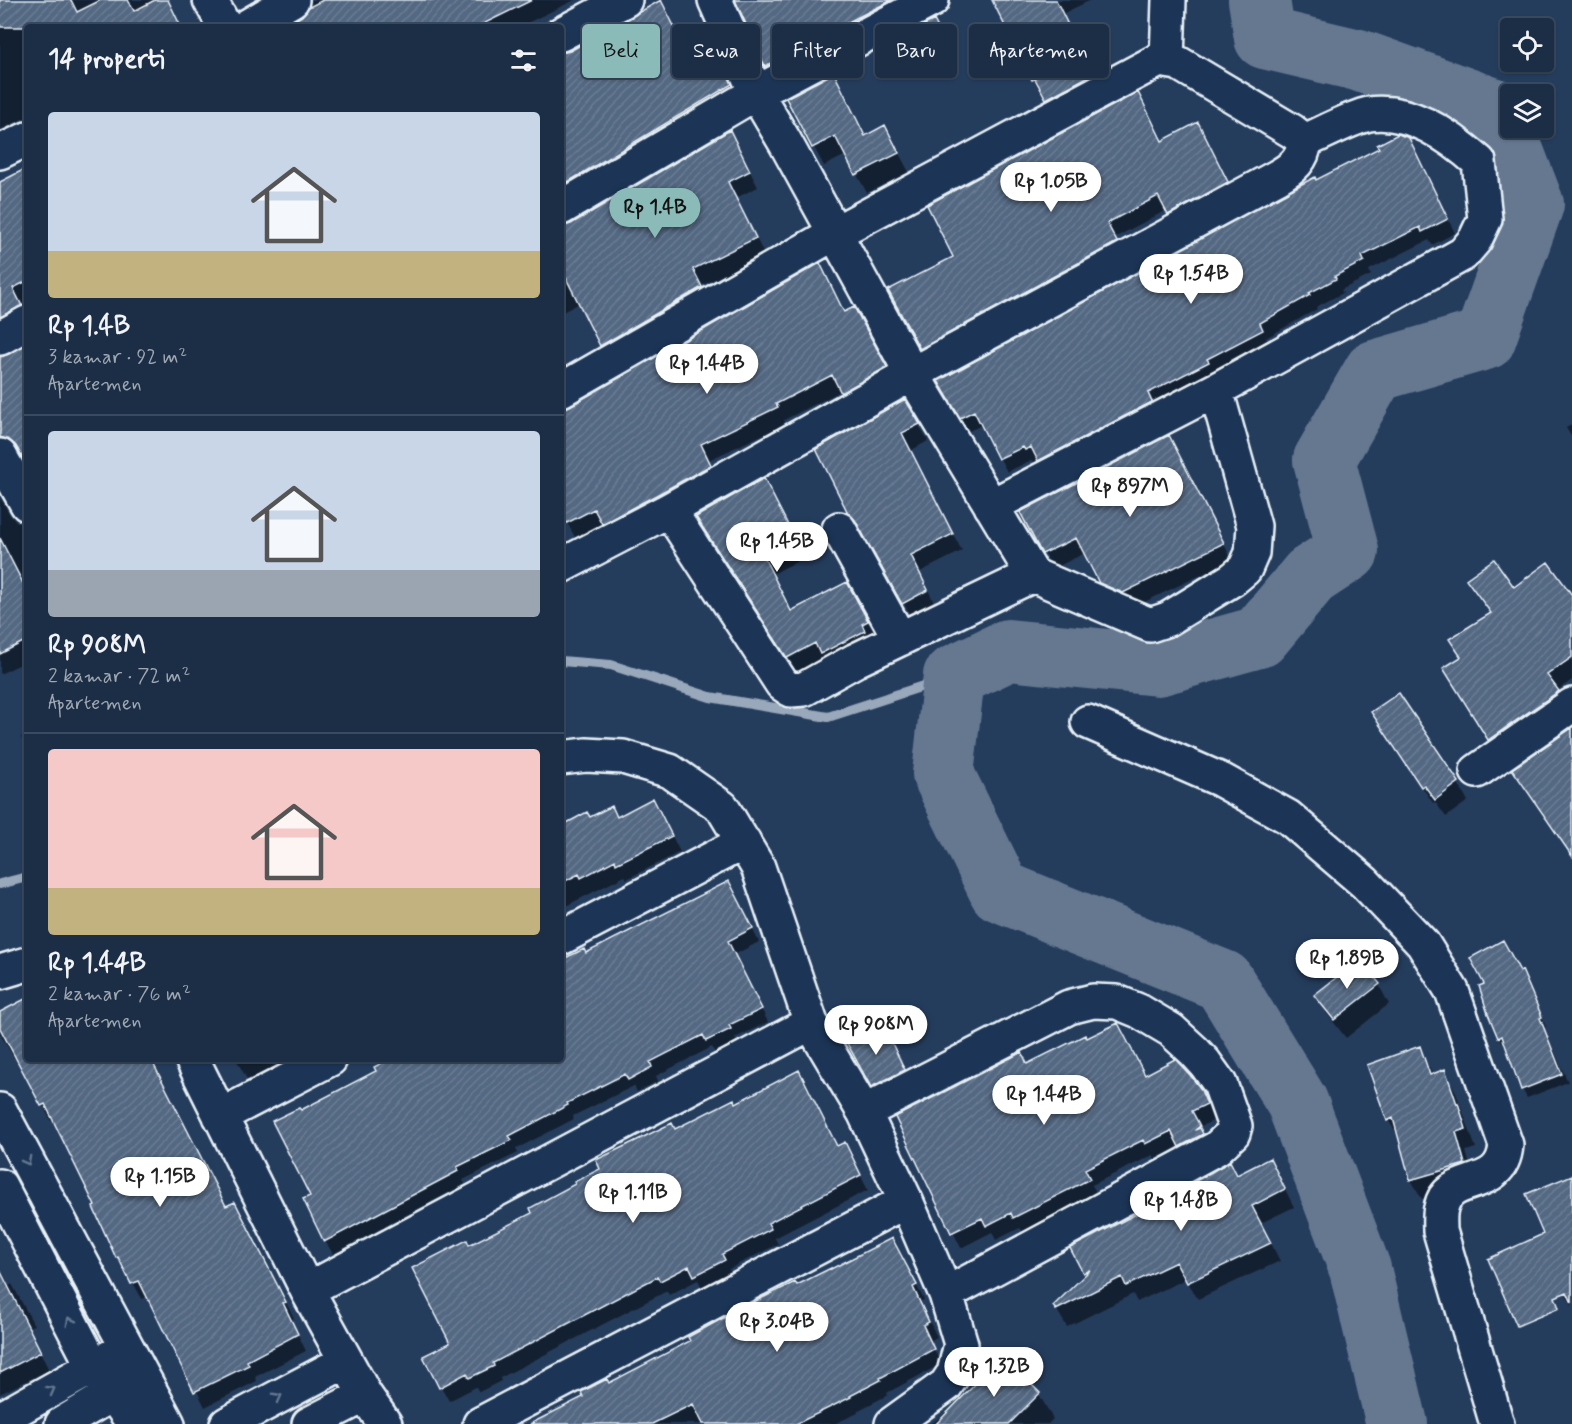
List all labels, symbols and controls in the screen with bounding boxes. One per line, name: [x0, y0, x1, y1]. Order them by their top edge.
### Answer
map controls: [1500, 18, 1554, 138]
button: locate: [1500, 18, 1554, 72]
chip: Beli: [582, 24, 660, 78]
chip: Sewa: [672, 24, 760, 78]
chip: Filter: [772, 24, 863, 78]
chip: Baru: [875, 24, 957, 78]
chip: Apartemen: [969, 24, 1109, 78]
text: 14 properti: [48, 43, 164, 77]
icon: filters: [507, 44, 540, 77]
button: layers: [1500, 84, 1554, 138]
icon: home: [240, 151, 348, 259]
pin: Rp 1.05B: [989, 162, 1113, 213]
text: Rp 1.05B: [1014, 168, 1088, 195]
pin: Rp 1.4B: [600, 188, 710, 239]
text: Rp 1.4B: [623, 194, 687, 221]
pin: Rp 1.54B: [1129, 254, 1253, 305]
text: Rp 1.54B: [1153, 260, 1229, 287]
text: Rp 1.4B: [48, 310, 130, 344]
text: 3 kamar · 92 m²: [48, 344, 187, 371]
pin: Rp 1.44B: [645, 344, 769, 395]
text: Rp 1.44B: [669, 350, 745, 377]
text: Apartemen: [48, 371, 141, 398]
pin: Rp 897M: [1075, 467, 1185, 518]
icon: home: [240, 470, 348, 578]
text: Rp 897M: [1091, 473, 1169, 500]
pin: Rp 1.45B: [715, 522, 839, 573]
text: Rp 1.45B: [740, 528, 814, 555]
text: Rp 908M: [48, 629, 146, 663]
text: 2 kamar · 72 m²: [48, 663, 190, 690]
text: Apartemen: [48, 690, 141, 717]
icon: home: [240, 788, 348, 896]
pin: Rp 1.89B: [1285, 939, 1409, 990]
text: Rp 1.89B: [1310, 945, 1384, 972]
text: Rp 1.44B: [48, 947, 146, 981]
text: 2 kamar · 76 m²: [48, 981, 191, 1008]
pin: Rp 908M: [821, 1005, 931, 1056]
text: Apartemen: [48, 1008, 141, 1035]
text: Rp 908M: [838, 1011, 914, 1038]
pin: Rp 1.44B: [982, 1075, 1106, 1126]
text: Rp 1.44B: [1006, 1081, 1082, 1108]
one-way arrow: [20, 1155, 31, 1166]
pin: Rp 1.15B: [98, 1157, 222, 1208]
text: Rp 1.15B: [124, 1163, 196, 1190]
pin: Rp 1.11B: [571, 1173, 695, 1224]
text: Rp 1.11B: [598, 1179, 668, 1206]
pin: Rp 1.48B: [1119, 1181, 1243, 1232]
text: Rp 1.48B: [1144, 1187, 1218, 1214]
pin: Rp 3.04B: [715, 1302, 839, 1353]
text: Rp 3.04B: [740, 1308, 815, 1335]
one-way arrow: [66, 1317, 77, 1327]
pin: Rp 1.32B: [932, 1347, 1056, 1398]
text: Rp 1.32B: [958, 1353, 1030, 1380]
one-way arrow: [45, 1386, 55, 1397]
one-way arrow: [272, 1392, 283, 1404]

